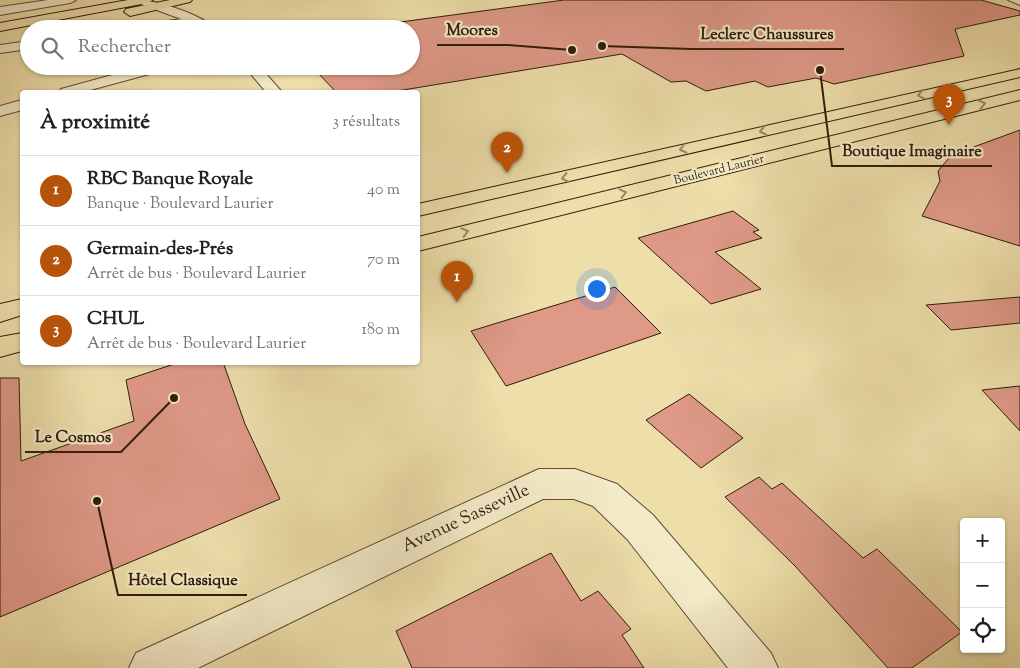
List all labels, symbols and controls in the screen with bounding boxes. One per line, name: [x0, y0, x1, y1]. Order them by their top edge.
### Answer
callout: Moores: [437, 14, 508, 45]
callout: Leclerc Chaussures: [691, 18, 844, 49]
search box: [20, 20, 420, 75]
text: Moores: [446, 20, 498, 43]
text: Leclerc Chaussures: [701, 24, 833, 47]
icon: search: [38, 34, 66, 62]
text: Rechercher: [78, 34, 171, 61]
pin: 3: [933, 84, 965, 125]
one-way arrow: [917, 89, 926, 100]
one-way arrow: [977, 99, 986, 110]
text: À proximité: [40, 108, 150, 138]
text: 3 résultats: [332, 111, 400, 134]
one-way arrow: [758, 125, 767, 135]
pin: 2: [491, 132, 523, 173]
callout: Boutique Imaginaire: [832, 135, 992, 166]
text: Boutique Imaginaire: [842, 141, 982, 164]
one-way arrow: [678, 143, 687, 154]
street label: Boulevard Laurier: [672, 150, 767, 190]
text: RBC Banque Royale: [87, 166, 253, 193]
one-way arrow: [561, 172, 570, 183]
text: 1: [53, 179, 59, 202]
text: 40 m: [367, 179, 400, 202]
one-way arrow: [618, 188, 627, 199]
text: Banque · Boulevard Laurier: [87, 193, 274, 216]
one-way arrow: [460, 227, 469, 238]
text: Germain-des-Prés: [87, 236, 233, 263]
text: 2: [52, 249, 60, 272]
text: 70 m: [367, 249, 400, 272]
pin: 1: [441, 261, 473, 302]
text: Arrêt de bus · Boulevard Laurier: [87, 263, 306, 286]
your location: [584, 276, 610, 302]
text: CHUL: [87, 306, 144, 333]
text: 3: [53, 319, 59, 342]
text: 180 m: [361, 319, 400, 342]
text: Arrêt de bus · Boulevard Laurier: [87, 333, 306, 356]
callout: Le Cosmos: [25, 421, 121, 452]
text: Le Cosmos: [35, 427, 111, 450]
street label: Avenue Sasseville: [398, 478, 534, 560]
map controls: [960, 518, 1005, 653]
button: +: [960, 518, 1005, 563]
button: −: [960, 563, 1005, 608]
callout: Hôtel Classique: [118, 564, 247, 595]
text: Hôtel Classique: [128, 570, 238, 593]
button: locate: [960, 608, 1005, 653]

